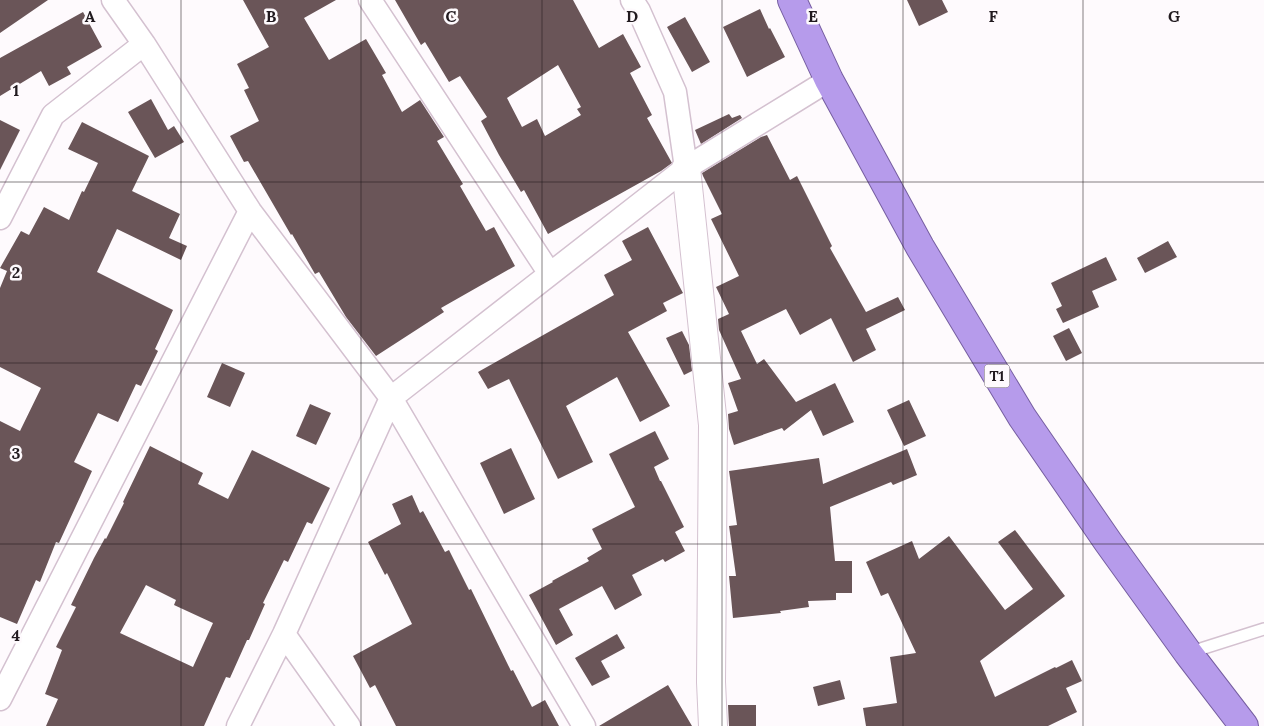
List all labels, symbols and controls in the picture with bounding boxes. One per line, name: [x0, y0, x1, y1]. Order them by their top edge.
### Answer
text: A: [85, 6, 96, 26]
text: B: [266, 6, 277, 26]
text: C: [445, 6, 457, 26]
text: D: [626, 6, 638, 26]
text: E: [808, 6, 818, 26]
text: F: [988, 6, 998, 26]
text: G: [1168, 6, 1180, 26]
text: 1: [13, 80, 19, 100]
text: 2: [12, 262, 20, 282]
road number: T1: [984, 364, 1010, 388]
text: 3: [12, 443, 21, 463]
text: 4: [12, 625, 21, 645]

